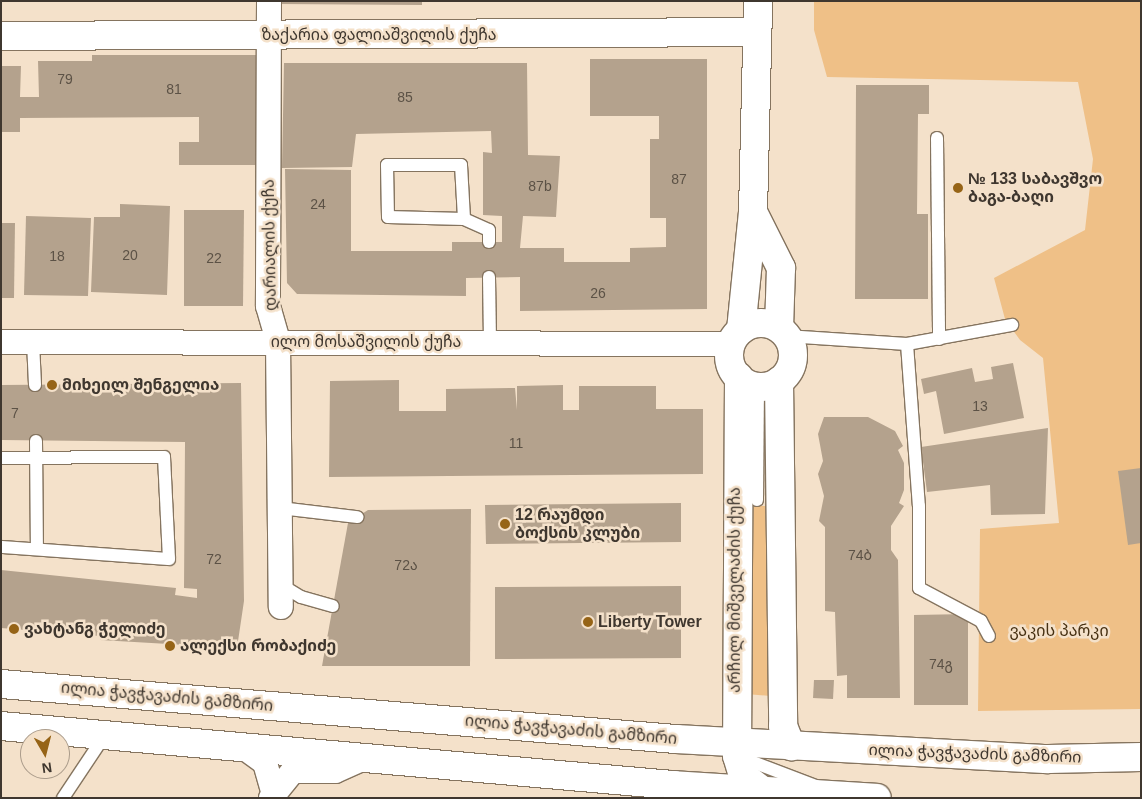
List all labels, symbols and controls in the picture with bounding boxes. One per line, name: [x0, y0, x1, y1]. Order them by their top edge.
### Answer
street label: ზაქარია ფალიაშვილის ქუჩა: [261, 25, 497, 45]
house number: 79: [57, 71, 73, 87]
house number: 81: [166, 81, 182, 97]
house number: 85: [397, 89, 413, 105]
place label: № 133 საბავშვო ბაგა-ბაღი: [968, 169, 1102, 207]
house number: 87: [671, 171, 687, 187]
house number: 87b: [528, 178, 552, 194]
street label: დარიალის ქუჩა: [259, 179, 281, 311]
marker: № 133 საბავშვო ბაგა-ბაღი: [952, 182, 964, 194]
house number: 24: [310, 196, 326, 212]
house number: 20: [122, 247, 138, 263]
house number: 18: [49, 248, 65, 264]
house number: 22: [206, 250, 222, 266]
house number: 26: [590, 285, 606, 301]
street label: ილო მოსაშვილის ქუჩა: [271, 332, 461, 352]
place label: მიხეილ შენგელია: [62, 375, 219, 395]
marker: მიხეილ შენგელია: [46, 379, 58, 391]
house number: 13: [972, 398, 988, 414]
house number: 7: [11, 405, 19, 421]
house number: 11: [509, 435, 523, 451]
street label: არჩილ მიშველაძის ქუჩა: [725, 487, 745, 693]
place label: 12 რაუმდი ბოქსის კლუბი: [515, 505, 640, 543]
marker: 12 რაუმდი ბოქსის კლუბი: [499, 518, 511, 530]
house number: 74ბ: [848, 547, 872, 563]
house number: 72: [206, 551, 222, 567]
house number: 72ა: [394, 557, 418, 573]
place label: Liberty Tower: [598, 612, 702, 632]
marker: Liberty Tower: [582, 616, 594, 628]
place label: ვახტანგ ჭელიძე: [24, 619, 165, 639]
park label: ვაკის პარკი: [1009, 621, 1109, 641]
marker: ვახტანგ ჭელიძე: [8, 623, 20, 635]
place label: ალექსი რობაქიძე: [180, 636, 336, 656]
marker: ალექსი რობაქიძე: [164, 640, 176, 652]
house number: 74გ: [929, 656, 953, 672]
street label: ილია ჭავჭავაძის გამზირი: [60, 678, 274, 716]
street label: ილია ჭავჭავაძის გამზირი: [464, 711, 678, 749]
north arrow: [20, 729, 70, 779]
street label: ილია ჭავჭავაძის გამზირი: [868, 741, 1082, 767]
text: N: [41, 759, 53, 776]

